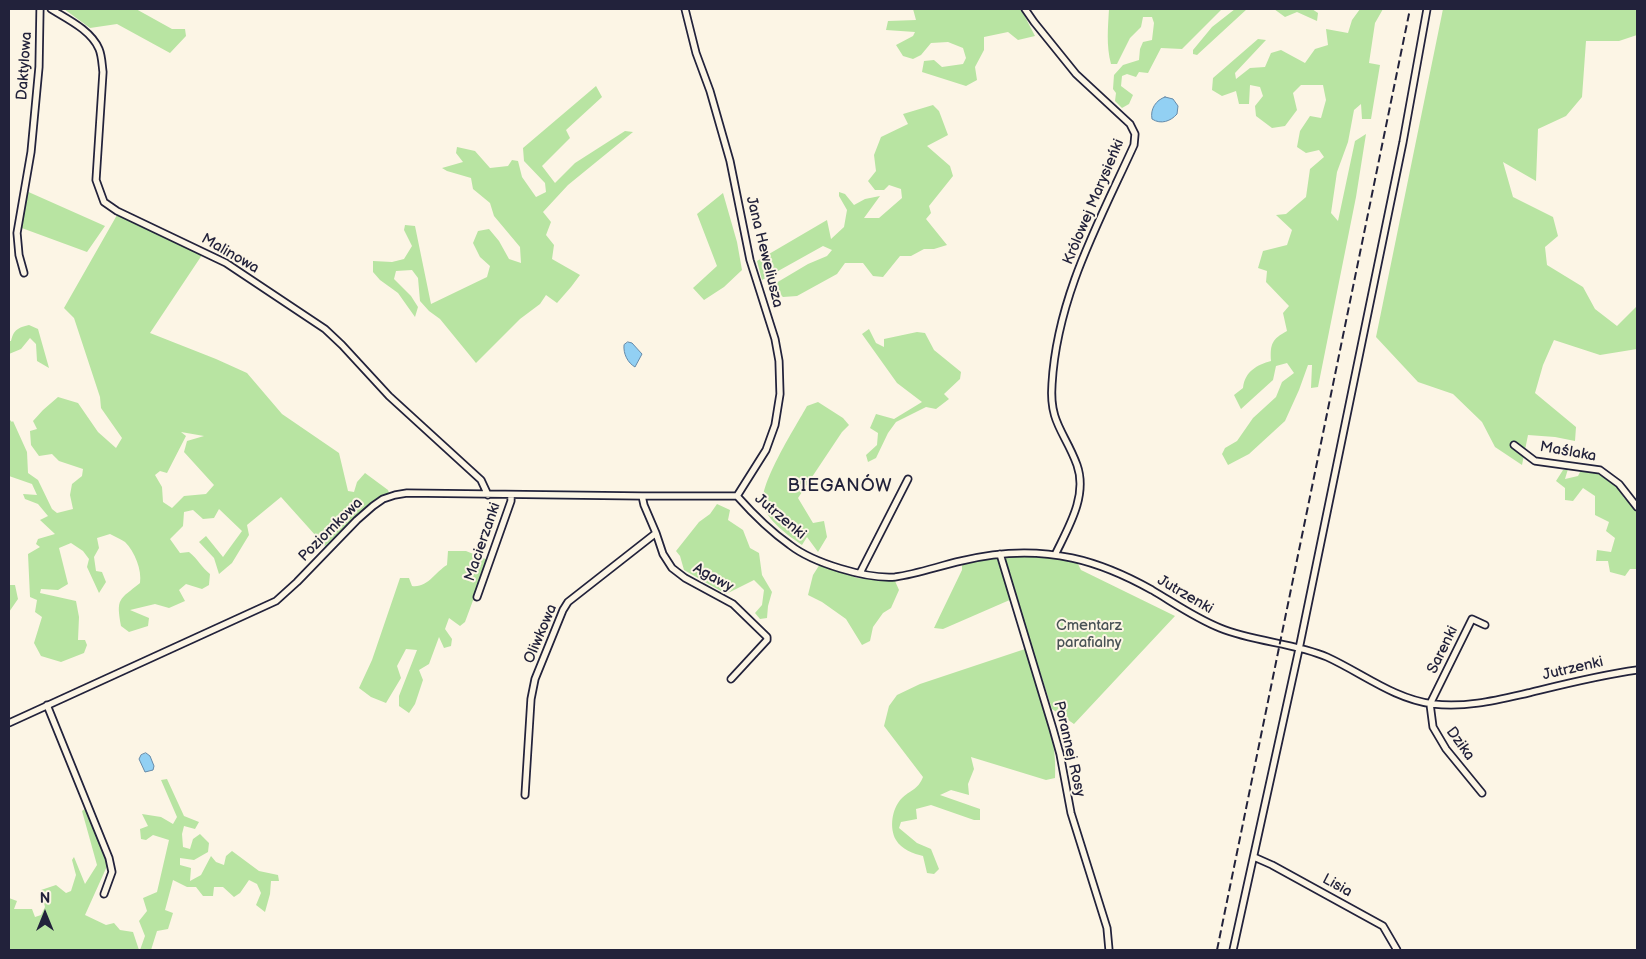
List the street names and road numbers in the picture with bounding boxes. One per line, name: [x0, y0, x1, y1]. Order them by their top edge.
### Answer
street label: Daktylowa: [14, 31, 36, 101]
street label: Królowej Marysieńki: [1059, 137, 1129, 267]
street label: Jana Heweliusza: [741, 195, 787, 309]
street label: Malinowa: [198, 230, 262, 278]
street label: Maślaka: [1538, 438, 1598, 466]
street label: Jutrzenki: [751, 490, 809, 544]
street label: Poziomkowa: [295, 494, 367, 566]
street label: Macierzanki: [461, 500, 505, 584]
street label: Agawy: [690, 560, 736, 596]
street label: Jutrzenki: [1154, 572, 1216, 618]
street label: Oliwkowa: [521, 602, 561, 666]
street label: Sarenki: [1424, 623, 1462, 677]
street label: Jutrzenki: [1541, 653, 1605, 685]
street label: Porannej Rosy: [1049, 699, 1089, 799]
street label: Dzika: [1442, 724, 1478, 764]
street label: Lisia: [1319, 870, 1355, 902]

